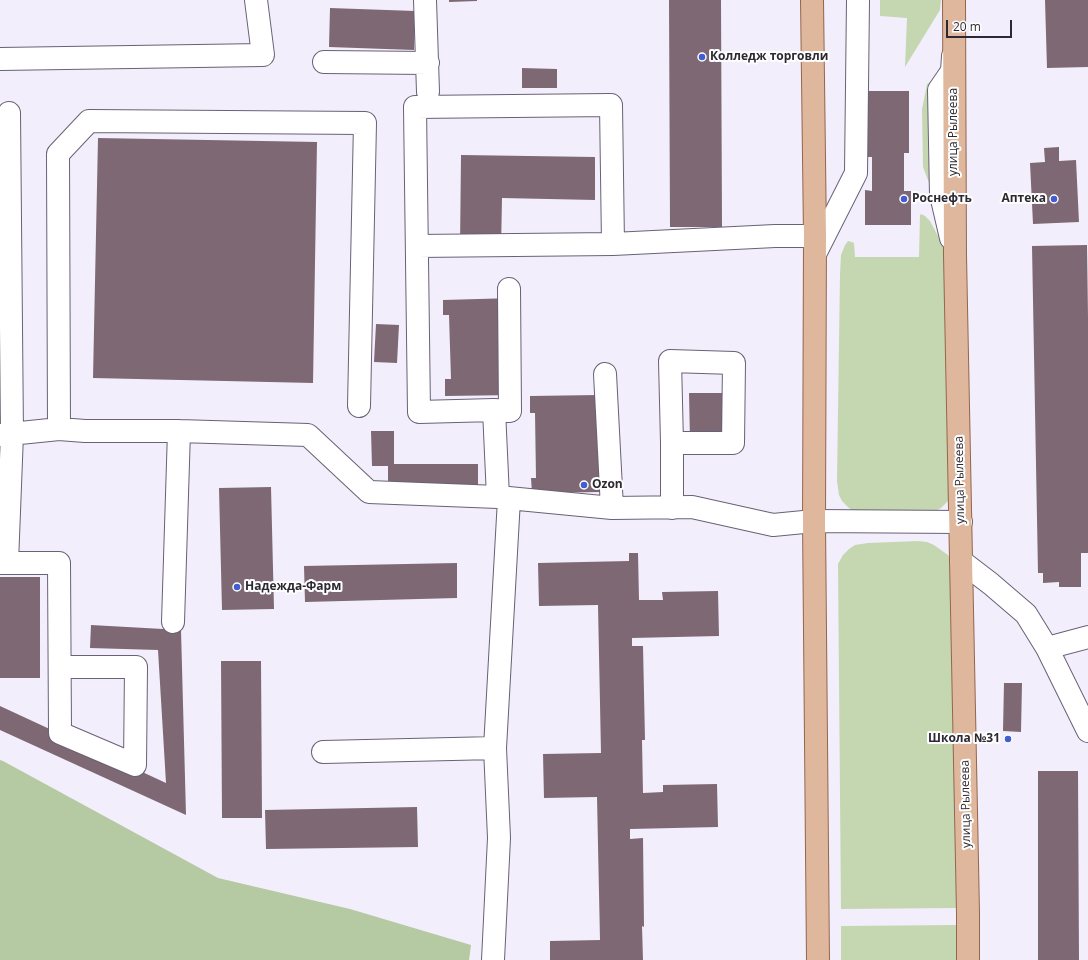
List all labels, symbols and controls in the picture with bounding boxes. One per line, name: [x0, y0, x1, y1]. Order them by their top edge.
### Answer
scale bar: [948, 12, 1014, 38]
text: 20 m: [953, 18, 981, 35]
place label: Колледж торговли: [710, 50, 828, 64]
marker: Колледж торговли: [697, 52, 707, 62]
street label: улица Рылеева: [947, 88, 961, 176]
place label: Роснефть: [912, 192, 972, 206]
place label: Аптека: [1001, 192, 1046, 206]
marker: Роснефть: [899, 194, 909, 204]
marker: Аптека: [1049, 194, 1059, 204]
street label: улица Рылеева: [952, 436, 968, 524]
place label: Ozon: [592, 478, 623, 492]
marker: Ozon: [579, 480, 589, 490]
place label: Надежда-Фарм: [245, 580, 341, 594]
marker: Надежда-Фарм: [232, 582, 242, 592]
place label: Школа №31: [928, 732, 1000, 746]
marker: Школа №31: [1003, 734, 1013, 744]
street label: улица Рылеева: [958, 760, 974, 848]

